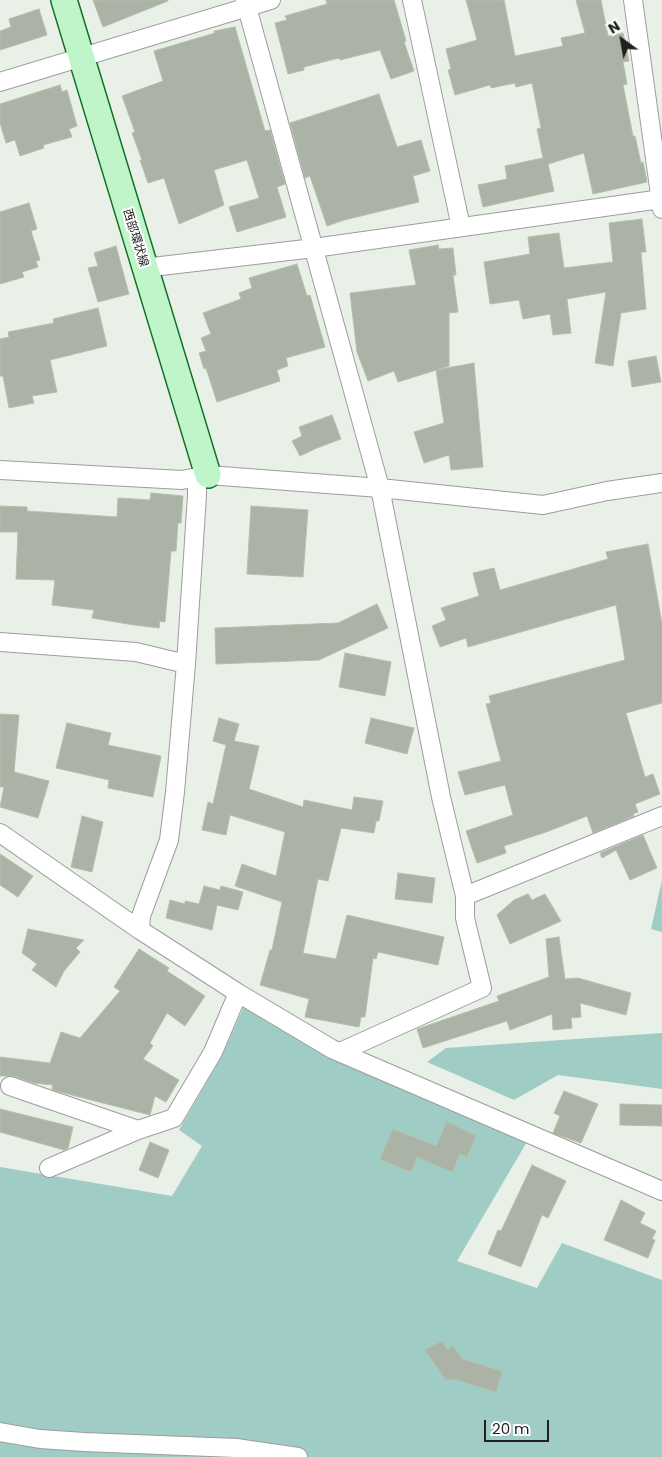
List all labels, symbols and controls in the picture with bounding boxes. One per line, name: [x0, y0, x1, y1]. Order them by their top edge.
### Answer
north arrow: [597, 15, 647, 65]
text: N: [604, 16, 624, 39]
street label: 西部環状線: [119, 207, 151, 269]
scale bar: [487, 1410, 552, 1442]
text: 20 m: [492, 1418, 530, 1439]

